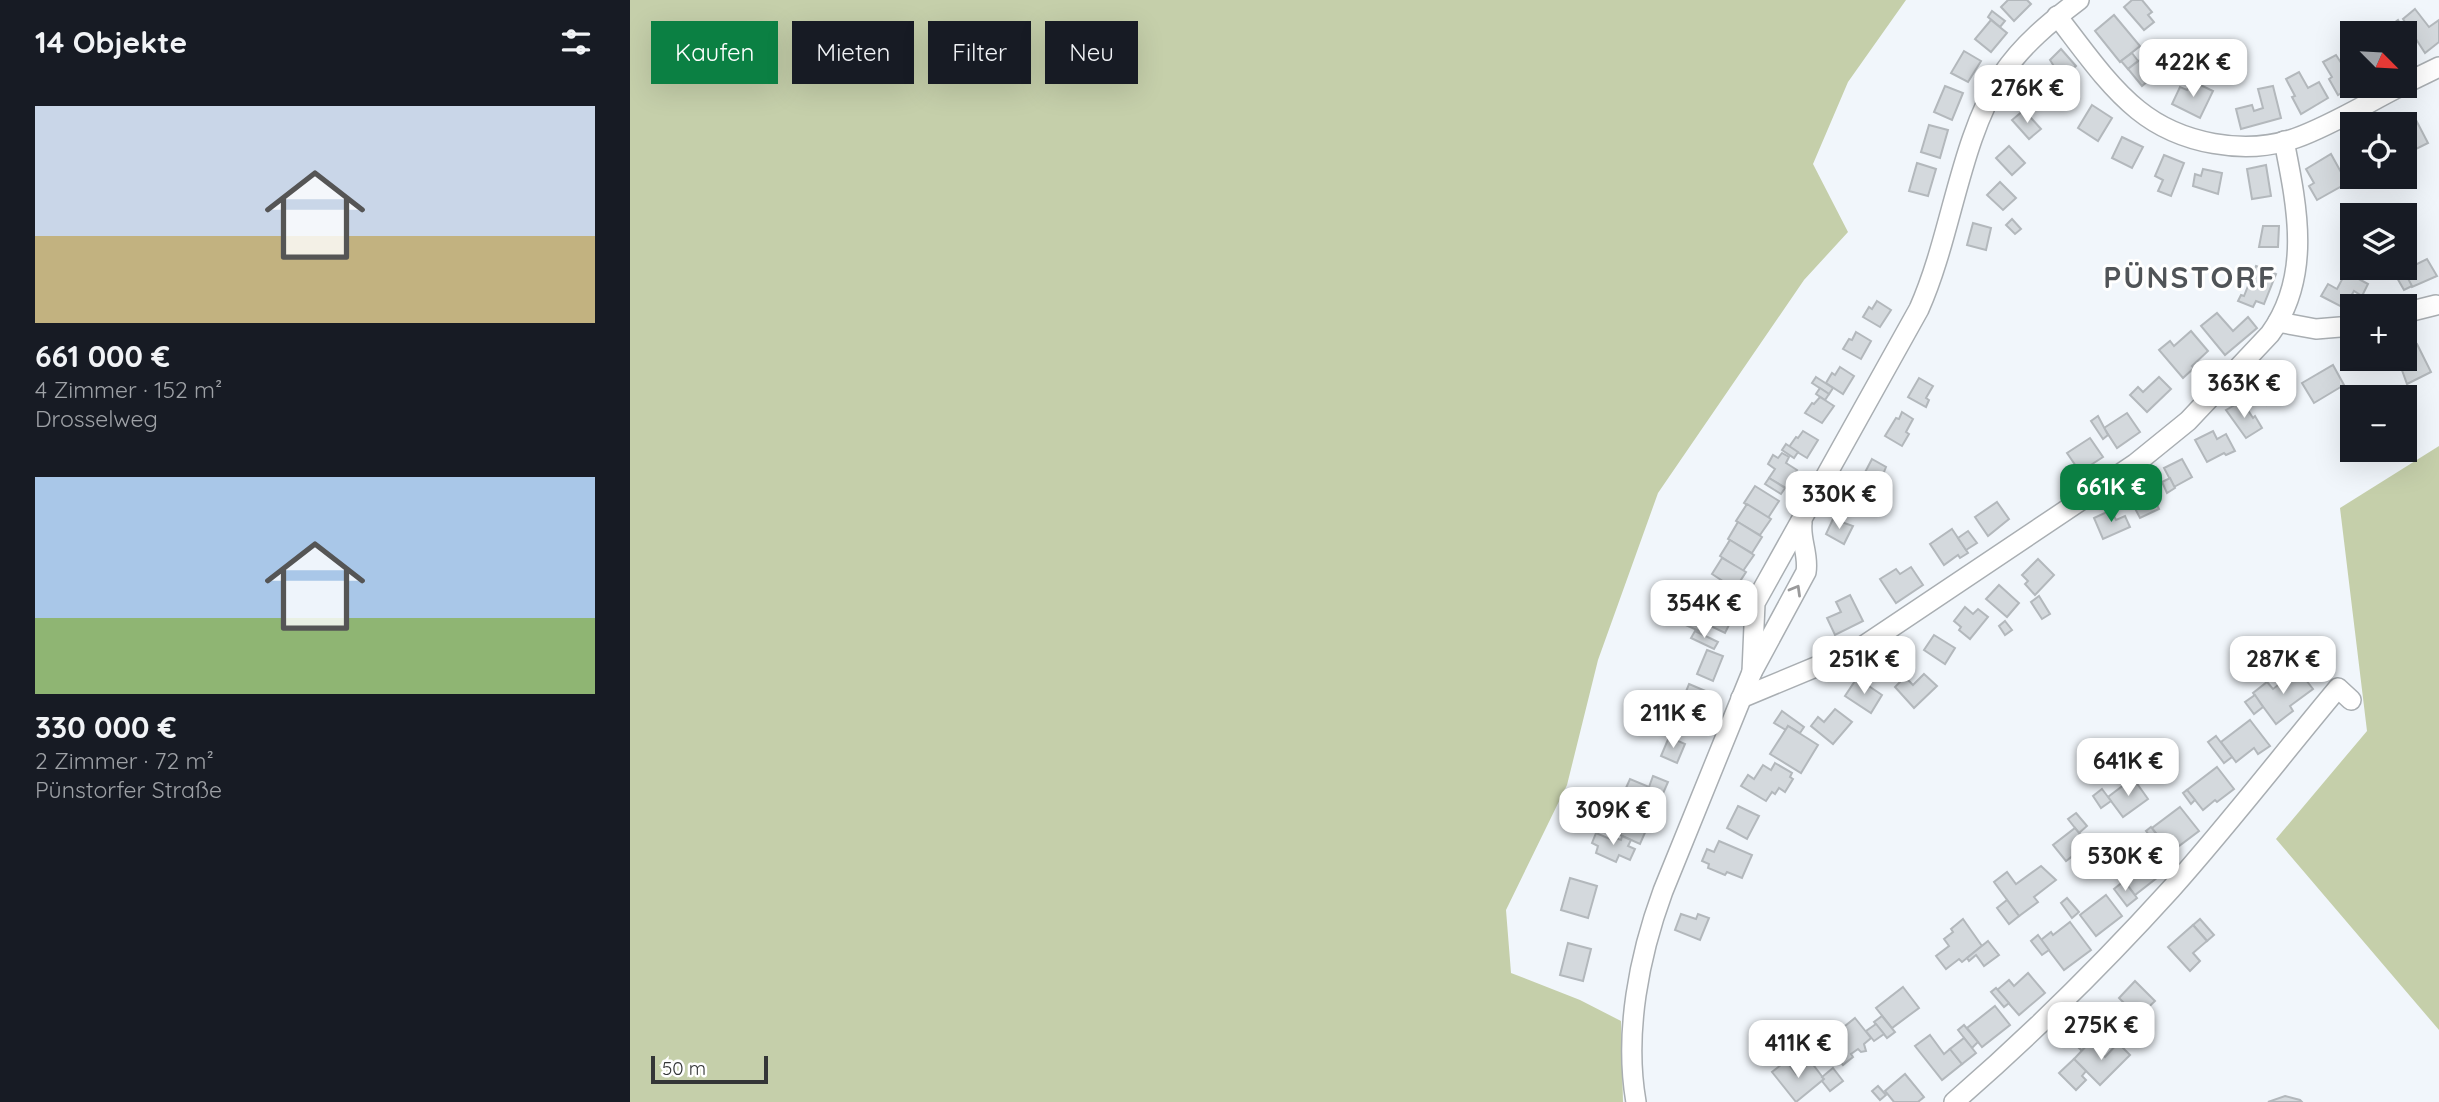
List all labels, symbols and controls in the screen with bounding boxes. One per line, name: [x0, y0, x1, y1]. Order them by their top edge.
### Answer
chip: Kaufen: [651, 21, 778, 84]
chip: Mieten: [792, 21, 914, 84]
chip: Filter: [928, 21, 1031, 84]
chip: Neu: [1045, 21, 1138, 84]
north arrow: [2340, 21, 2417, 98]
map controls: [2340, 21, 2417, 462]
text: 14 Objekte: [35, 23, 187, 61]
icon: filters: [557, 23, 595, 61]
pin: 422K €: [2136, 40, 2250, 99]
text: 422K €: [2155, 47, 2231, 76]
pin: 276K €: [1970, 66, 2084, 125]
text: 276K €: [1990, 73, 2064, 102]
button: locate: [2340, 112, 2417, 189]
icon: home: [252, 152, 378, 278]
button: layers: [2340, 203, 2417, 280]
district label: PÜNSTORF: [2103, 258, 2277, 296]
button: +: [2340, 294, 2417, 371]
text: 661 000 €: [35, 337, 170, 375]
pin: 363K €: [2187, 360, 2301, 420]
text: 363K €: [2207, 368, 2281, 397]
text: 4 Zimmer · 152 m²: [35, 375, 222, 404]
button: −: [2340, 385, 2417, 462]
text: Drosselweg: [35, 404, 158, 433]
pin: 661K €: [2054, 464, 2168, 524]
pin: 330K €: [1782, 472, 1896, 531]
text: 661K €: [2076, 472, 2146, 501]
text: 330K €: [1802, 479, 1876, 508]
icon: home: [252, 523, 378, 649]
pin: 354K €: [1647, 580, 1761, 640]
one-way arrow: [1788, 585, 1801, 598]
text: 354K €: [1666, 588, 1742, 617]
pin: 251K €: [1807, 636, 1921, 696]
pin: 287K €: [2226, 636, 2340, 696]
text: 251K €: [1828, 644, 1900, 673]
text: 287K €: [2246, 644, 2320, 673]
pin: 211K €: [1616, 690, 1730, 750]
text: 211K €: [1640, 698, 1706, 727]
text: 330 000 €: [35, 708, 177, 746]
pin: 641K €: [2071, 738, 2185, 798]
text: 2 Zimmer · 72 m²: [35, 746, 214, 775]
text: 641K €: [2093, 746, 2163, 775]
text: Pünstorfer Straße: [35, 775, 222, 804]
pin: 309K €: [1556, 788, 1670, 847]
text: 309K €: [1575, 795, 1651, 824]
pin: 530K €: [2068, 834, 2182, 893]
text: 530K €: [2087, 841, 2163, 870]
pin: 275K €: [2044, 1002, 2158, 1062]
text: 275K €: [2064, 1010, 2138, 1039]
pin: 411K €: [1741, 1020, 1855, 1080]
text: 411K €: [1765, 1028, 1831, 1057]
scale bar: [651, 1053, 768, 1085]
text: 50 m: [662, 1056, 706, 1080]

